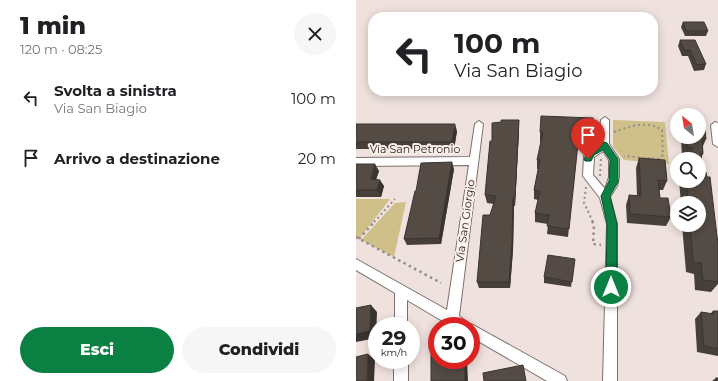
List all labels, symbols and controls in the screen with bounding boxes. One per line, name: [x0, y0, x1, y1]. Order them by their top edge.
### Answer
text: 1 min: [20, 11, 86, 40]
button: close: [294, 13, 336, 55]
text: 100 m: [454, 26, 540, 60]
icon: left: [388, 28, 440, 80]
text: 120 m · 08:25: [20, 41, 102, 57]
text: Via San Biagio: [454, 60, 583, 82]
text: Svolta a sinistra: [54, 81, 177, 100]
icon: left: [20, 87, 42, 109]
text: 100 m: [291, 89, 336, 108]
text: Via San Biagio: [54, 100, 147, 116]
north arrow: [670, 108, 706, 144]
map controls: [670, 108, 706, 232]
pin: [571, 118, 605, 159]
icon: arrive: [577, 124, 599, 146]
street label: Via San Petronio: [370, 142, 460, 156]
icon: arrive: [20, 147, 42, 169]
text: Arrivo a destinazione: [54, 149, 220, 168]
text: 20 m: [298, 149, 336, 168]
button: search: [670, 152, 706, 188]
street label: Via San Giorgio: [452, 179, 478, 263]
button: layers: [670, 196, 706, 232]
position arrow: [590, 266, 632, 308]
speed limit sign: 30: [428, 317, 480, 369]
text: 29: [382, 326, 406, 350]
button: Esci: [20, 327, 174, 373]
button: Condividi: [182, 327, 336, 373]
text: km/h: [381, 346, 407, 359]

